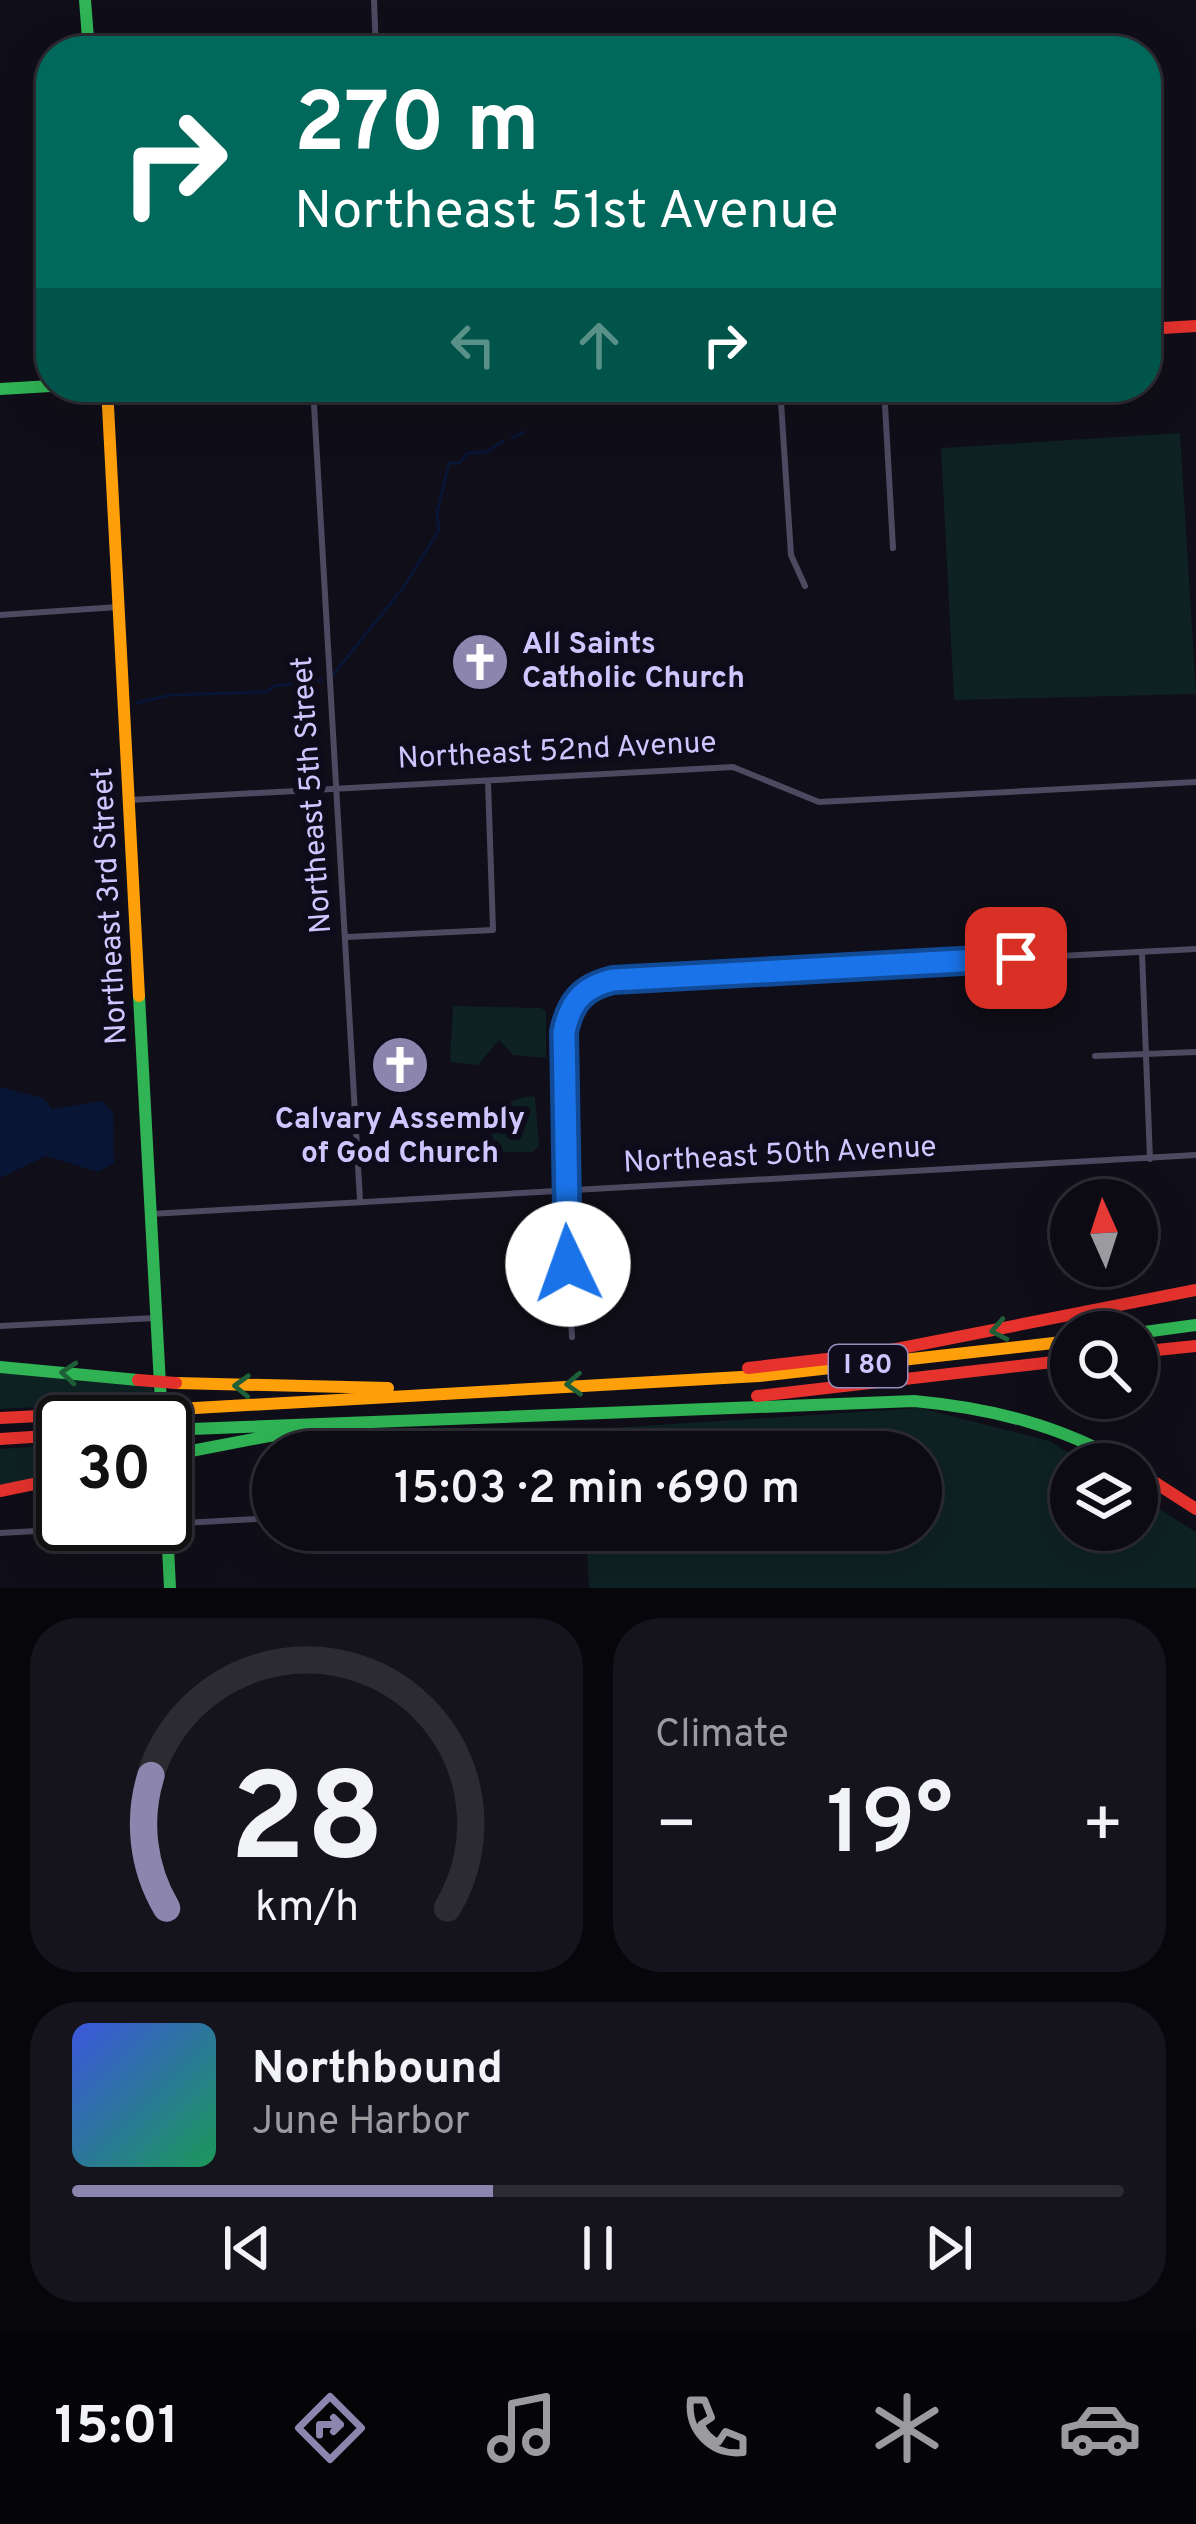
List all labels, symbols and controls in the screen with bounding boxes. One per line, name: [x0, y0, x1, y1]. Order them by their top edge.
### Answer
text: 270 m: [294, 75, 540, 181]
icon: right: [96, 84, 252, 240]
text: Northeast 51st Avenue: [294, 179, 838, 248]
icon: left: [440, 312, 506, 378]
icon: ahead: [566, 312, 632, 378]
icon: right: [692, 312, 758, 378]
place label: All Saints Catholic Church: [522, 627, 745, 698]
church icon: All Saints Catholic Church: [449, 631, 511, 693]
street label: Northeast 5th Street: [285, 655, 341, 935]
street label: Northeast 52nd Avenue: [397, 725, 717, 779]
street label: Northeast 3rd Street: [85, 766, 137, 1046]
pin: [965, 907, 1067, 1009]
icon: arrive: [983, 925, 1049, 991]
church icon: Calvary Assembly of God Church: [369, 1034, 431, 1096]
place label: Calvary Assembly of God Church: [275, 1102, 525, 1173]
street label: Northeast 50th Avenue: [622, 1129, 938, 1183]
north arrow: [1050, 1179, 1158, 1287]
map controls: [1050, 1179, 1158, 1551]
position arrow: [505, 1201, 631, 1327]
button: search: [1050, 1311, 1158, 1419]
one-way arrow: [989, 1316, 1009, 1341]
road number: I 80: [829, 1345, 907, 1387]
one-way arrow: [59, 1361, 78, 1386]
one-way arrow: [564, 1371, 583, 1397]
one-way arrow: [232, 1373, 251, 1399]
speed limit sign: 30: [36, 1395, 192, 1551]
button: layers: [1050, 1443, 1158, 1551]
text: 15:03 · 2 min · 690 m: [394, 1462, 800, 1519]
text: Climate: [655, 1712, 789, 1761]
text: 28: [229, 1747, 384, 1905]
text: 19°: [826, 1772, 953, 1885]
text: −: [655, 1787, 698, 1870]
text: +: [1081, 1787, 1124, 1870]
text: km/h: [254, 1882, 359, 1936]
text: Northbound: [252, 2042, 503, 2099]
text: June Harbor: [252, 2099, 470, 2148]
icon: previous: [214, 2215, 280, 2281]
icon: pause: [565, 2215, 631, 2281]
icon: next: [916, 2215, 982, 2281]
icon: directions: [288, 2386, 372, 2470]
icon: music: [480, 2386, 564, 2470]
icon: phone: [673, 2386, 757, 2470]
icon: climate: [865, 2386, 949, 2470]
icon: car: [1058, 2386, 1142, 2470]
text: 15:01: [54, 2394, 179, 2463]

